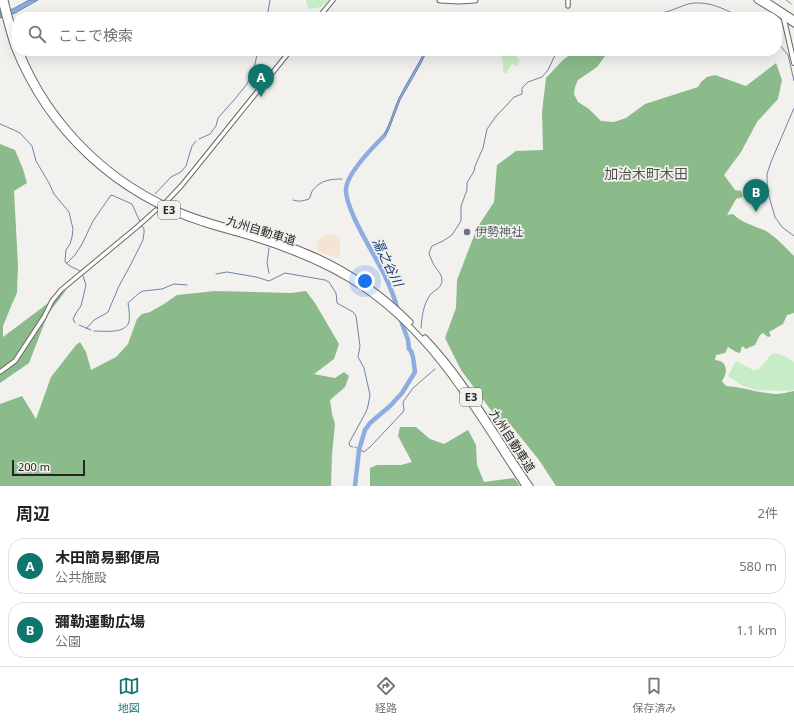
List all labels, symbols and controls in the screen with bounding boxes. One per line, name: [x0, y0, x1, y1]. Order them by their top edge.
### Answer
search box: [12, 12, 782, 56]
icon: search: [26, 23, 48, 45]
text: ここで検索: [58, 25, 133, 45]
pin: A: [248, 64, 274, 97]
district label: 加治木町木田: [604, 164, 688, 183]
pin: B: [743, 179, 769, 212]
road number: E3: [158, 201, 180, 219]
street label: 九州自動車道: [224, 212, 298, 249]
place label: 伊勢神社: [475, 223, 523, 240]
marker: 伊勢神社: [462, 227, 472, 237]
water label: 湯之谷川: [369, 235, 408, 291]
your location: [355, 271, 375, 291]
road number: E3: [460, 388, 482, 406]
street label: 九州自動車道: [486, 406, 539, 476]
scale bar: [12, 458, 85, 477]
text: 200 m: [18, 459, 50, 474]
text: 周辺: [16, 502, 50, 525]
text: 2件: [758, 504, 778, 522]
text: 木田簡易郵便局: [55, 547, 160, 567]
text: A: [26, 557, 35, 575]
text: 580 m: [739, 557, 777, 575]
text: 公共施設: [55, 568, 107, 586]
text: 彌勒運動広場: [55, 611, 145, 631]
text: B: [26, 621, 34, 639]
text: 1.1 km: [736, 621, 777, 639]
text: 公園: [55, 632, 81, 650]
tab: 地図: [118, 675, 140, 715]
tab: 経路: [375, 675, 397, 715]
tab: 保存済み: [632, 675, 676, 715]

